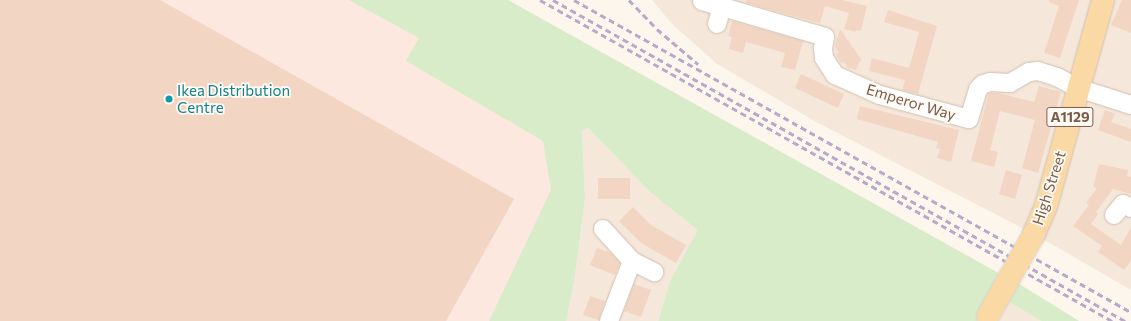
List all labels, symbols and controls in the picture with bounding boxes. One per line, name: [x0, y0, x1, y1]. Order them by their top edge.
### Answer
street label: Emperor Way: [864, 80, 958, 124]
place label: Ikea Distribution Centre: [177, 81, 290, 116]
marker: Ikea Distribution Centre: [164, 94, 174, 104]
road number: A1129: [1046, 105, 1094, 129]
street label: High Street: [1029, 149, 1069, 227]

